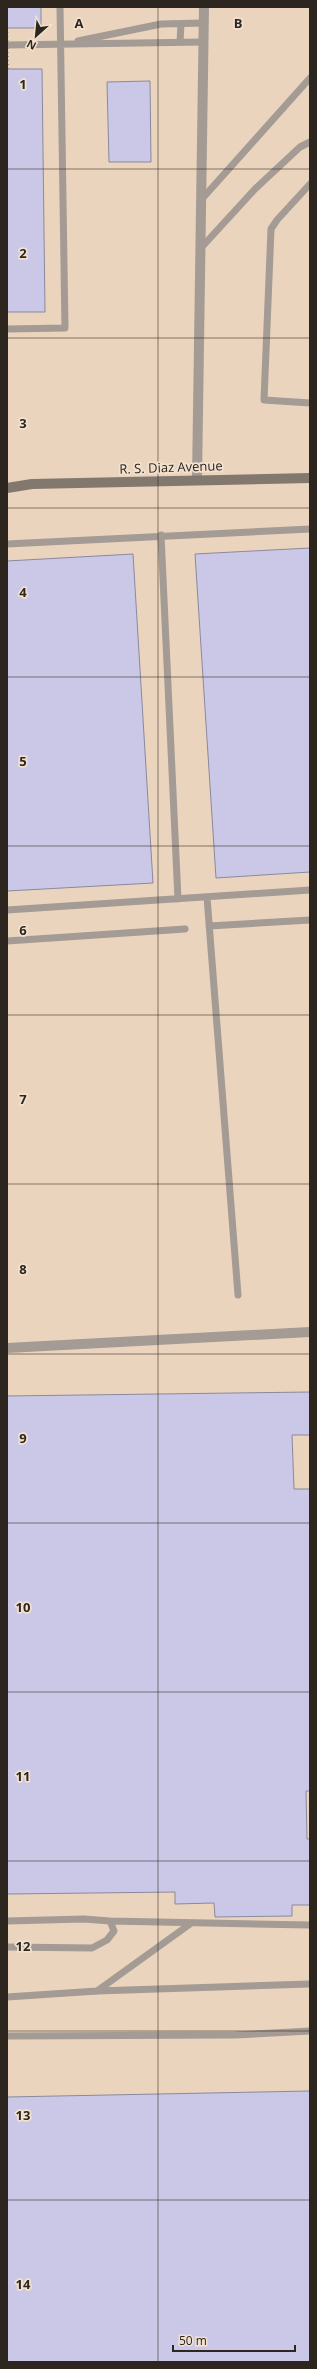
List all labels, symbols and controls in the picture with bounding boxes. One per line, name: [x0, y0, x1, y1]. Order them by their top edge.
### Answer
text: A: [75, 14, 84, 32]
text: B: [234, 14, 243, 32]
north arrow: [16, 16, 56, 56]
text: N: [24, 37, 39, 54]
text: 1: [19, 75, 27, 93]
text: 2: [19, 244, 27, 262]
text: 3: [19, 414, 27, 432]
street label: R. S. Diaz Avenue: [119, 456, 223, 478]
text: 4: [19, 583, 27, 601]
text: 5: [19, 752, 27, 770]
text: 6: [19, 921, 27, 939]
text: 7: [19, 1090, 27, 1108]
text: 8: [19, 1260, 27, 1278]
text: 9: [19, 1429, 27, 1447]
text: 10: [16, 1598, 30, 1616]
text: 11: [16, 1767, 30, 1785]
text: 12: [16, 1937, 31, 1955]
text: 13: [16, 2106, 30, 2124]
text: 14: [16, 2275, 31, 2293]
scale bar: [173, 2327, 295, 2353]
text: 50 m: [179, 2332, 207, 2349]

